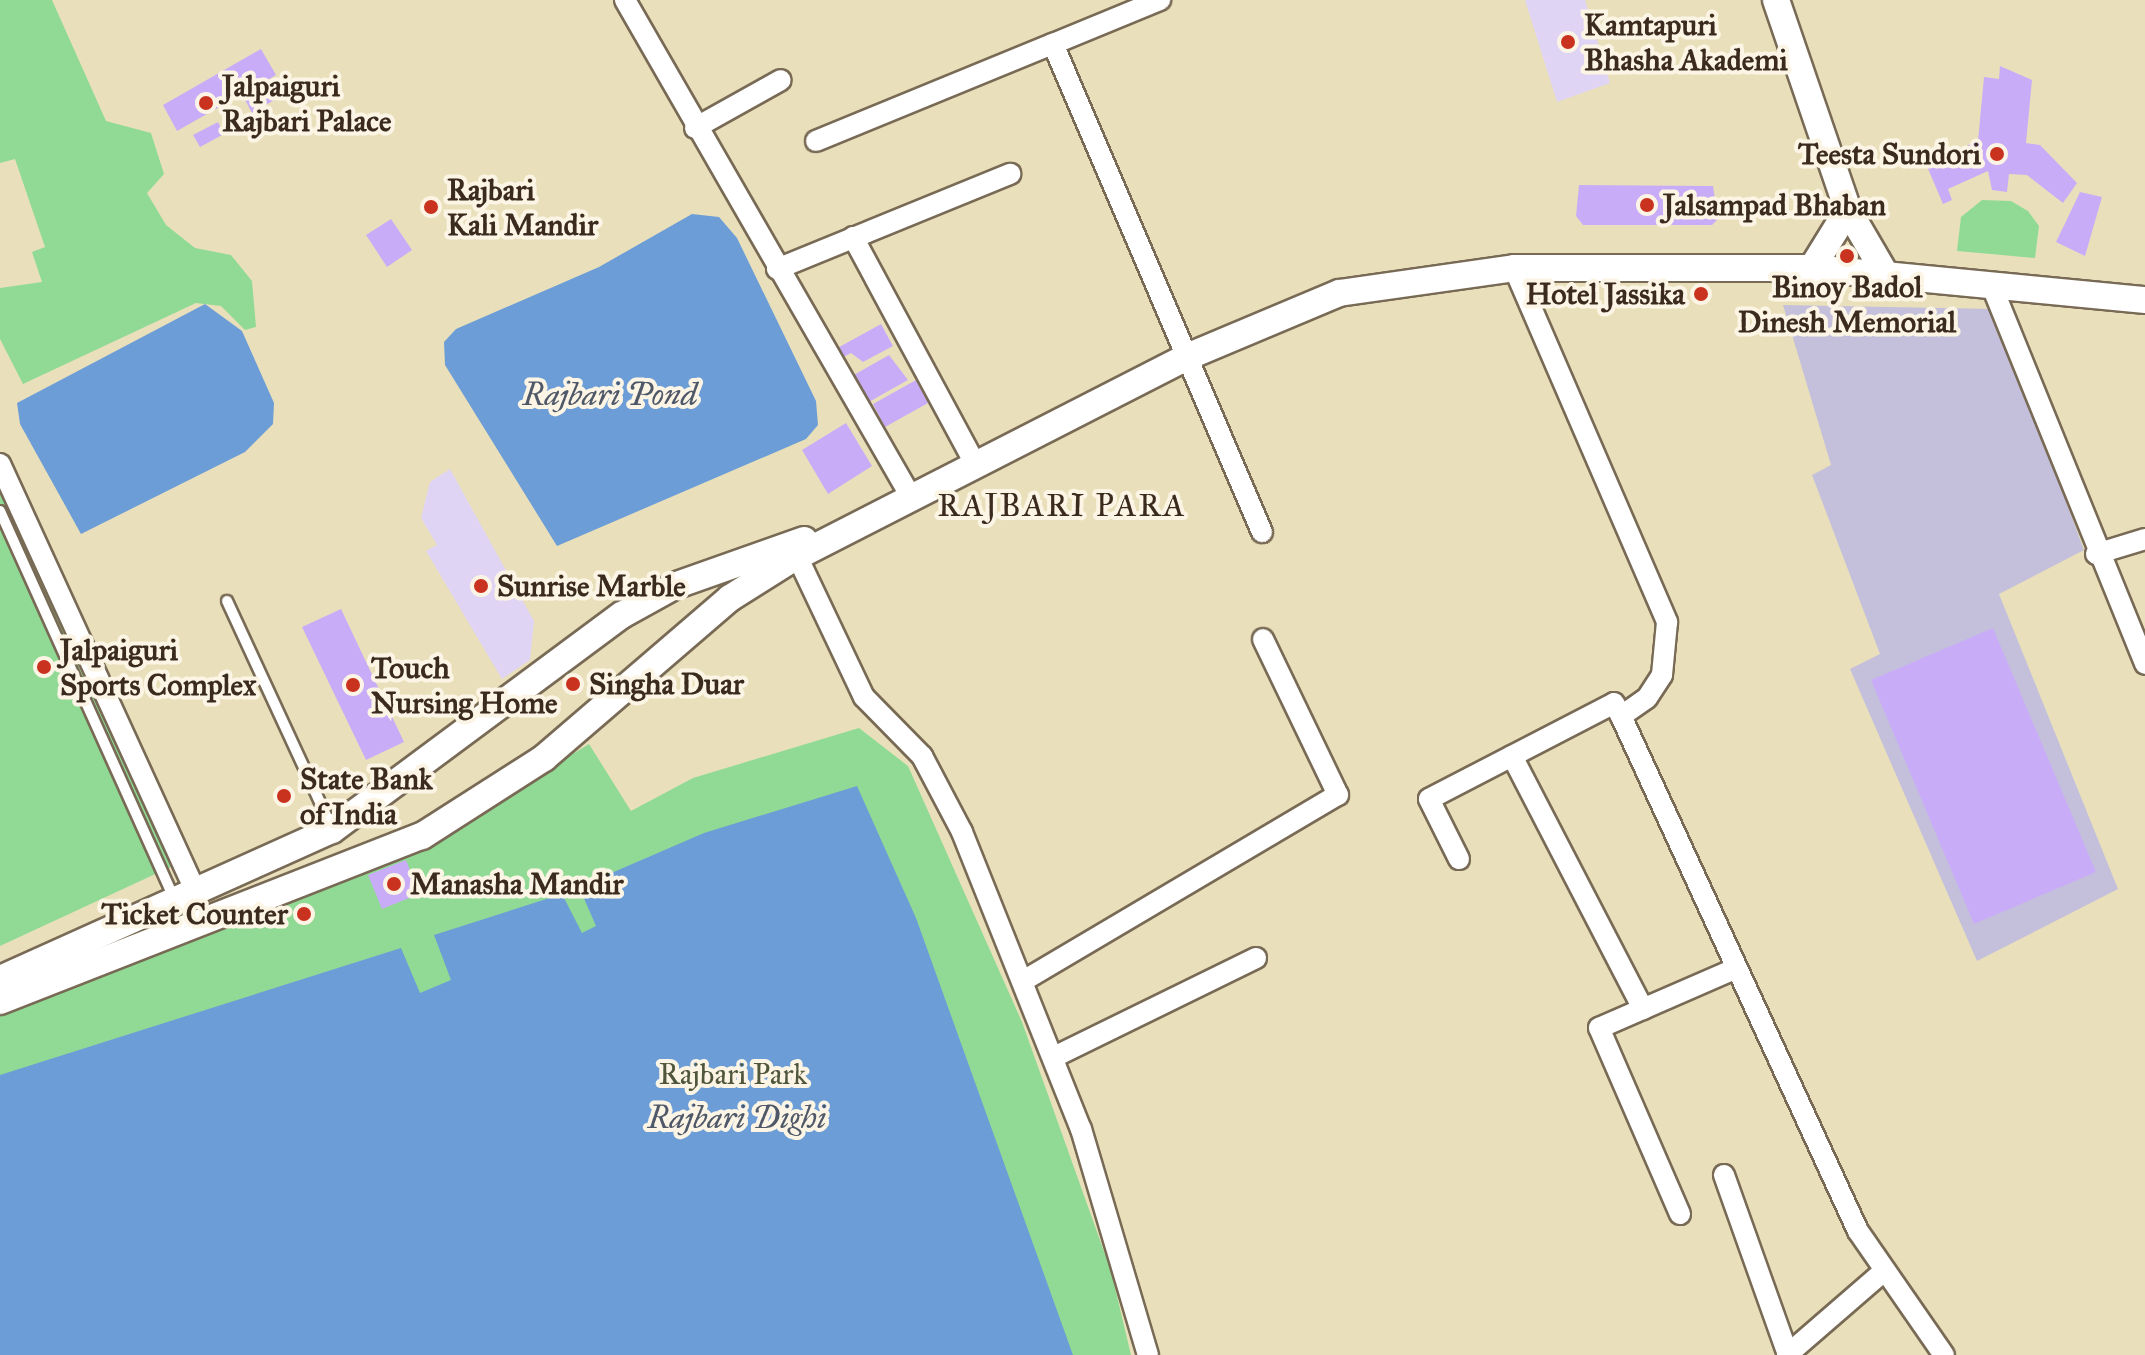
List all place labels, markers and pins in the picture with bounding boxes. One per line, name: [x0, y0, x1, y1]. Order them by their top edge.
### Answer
place label: Kamtapuri Bhasha Akademi: [1584, 7, 1788, 78]
marker: Kamtapuri Bhasha Akademi: [1559, 33, 1577, 51]
place label: Jalpaiguri Rajbari Palace: [222, 68, 392, 138]
marker: Jalpaiguri Rajbari Palace: [197, 94, 215, 112]
place label: Teesta Sundori: [1798, 136, 1981, 172]
marker: Teesta Sundori: [1988, 145, 2006, 163]
place label: Rajbari Kali Mandir: [447, 172, 598, 242]
place label: Jalsampad Bhaban: [1663, 187, 1886, 223]
marker: Jalsampad Bhaban: [1638, 196, 1656, 214]
marker: Rajbari Kali Mandir: [422, 198, 440, 216]
marker: Binoy Badol Dinesh Memorial: [1838, 247, 1856, 265]
place label: Binoy Badol Dinesh Memorial: [1738, 269, 1956, 340]
place label: Hotel Jassika: [1526, 276, 1685, 312]
marker: Hotel Jassika: [1692, 285, 1710, 303]
place label: Sunrise Marble: [497, 568, 686, 604]
marker: Sunrise Marble: [472, 577, 490, 595]
place label: Jalpaiguri Sports Complex: [60, 632, 256, 702]
place label: Touch Nursing Home: [371, 650, 557, 720]
marker: Jalpaiguri Sports Complex: [35, 658, 53, 676]
place label: Singha Duar: [589, 666, 744, 702]
marker: Touch Nursing Home: [342, 674, 364, 696]
marker: Singha Duar: [564, 675, 582, 693]
place label: State Bank of India: [300, 761, 433, 832]
marker: State Bank of India: [275, 787, 293, 805]
place label: Manasha Mandir: [410, 866, 624, 902]
marker: Manasha Mandir: [385, 875, 403, 893]
place label: Ticket Counter: [101, 896, 288, 932]
marker: Ticket Counter: [295, 905, 313, 923]

